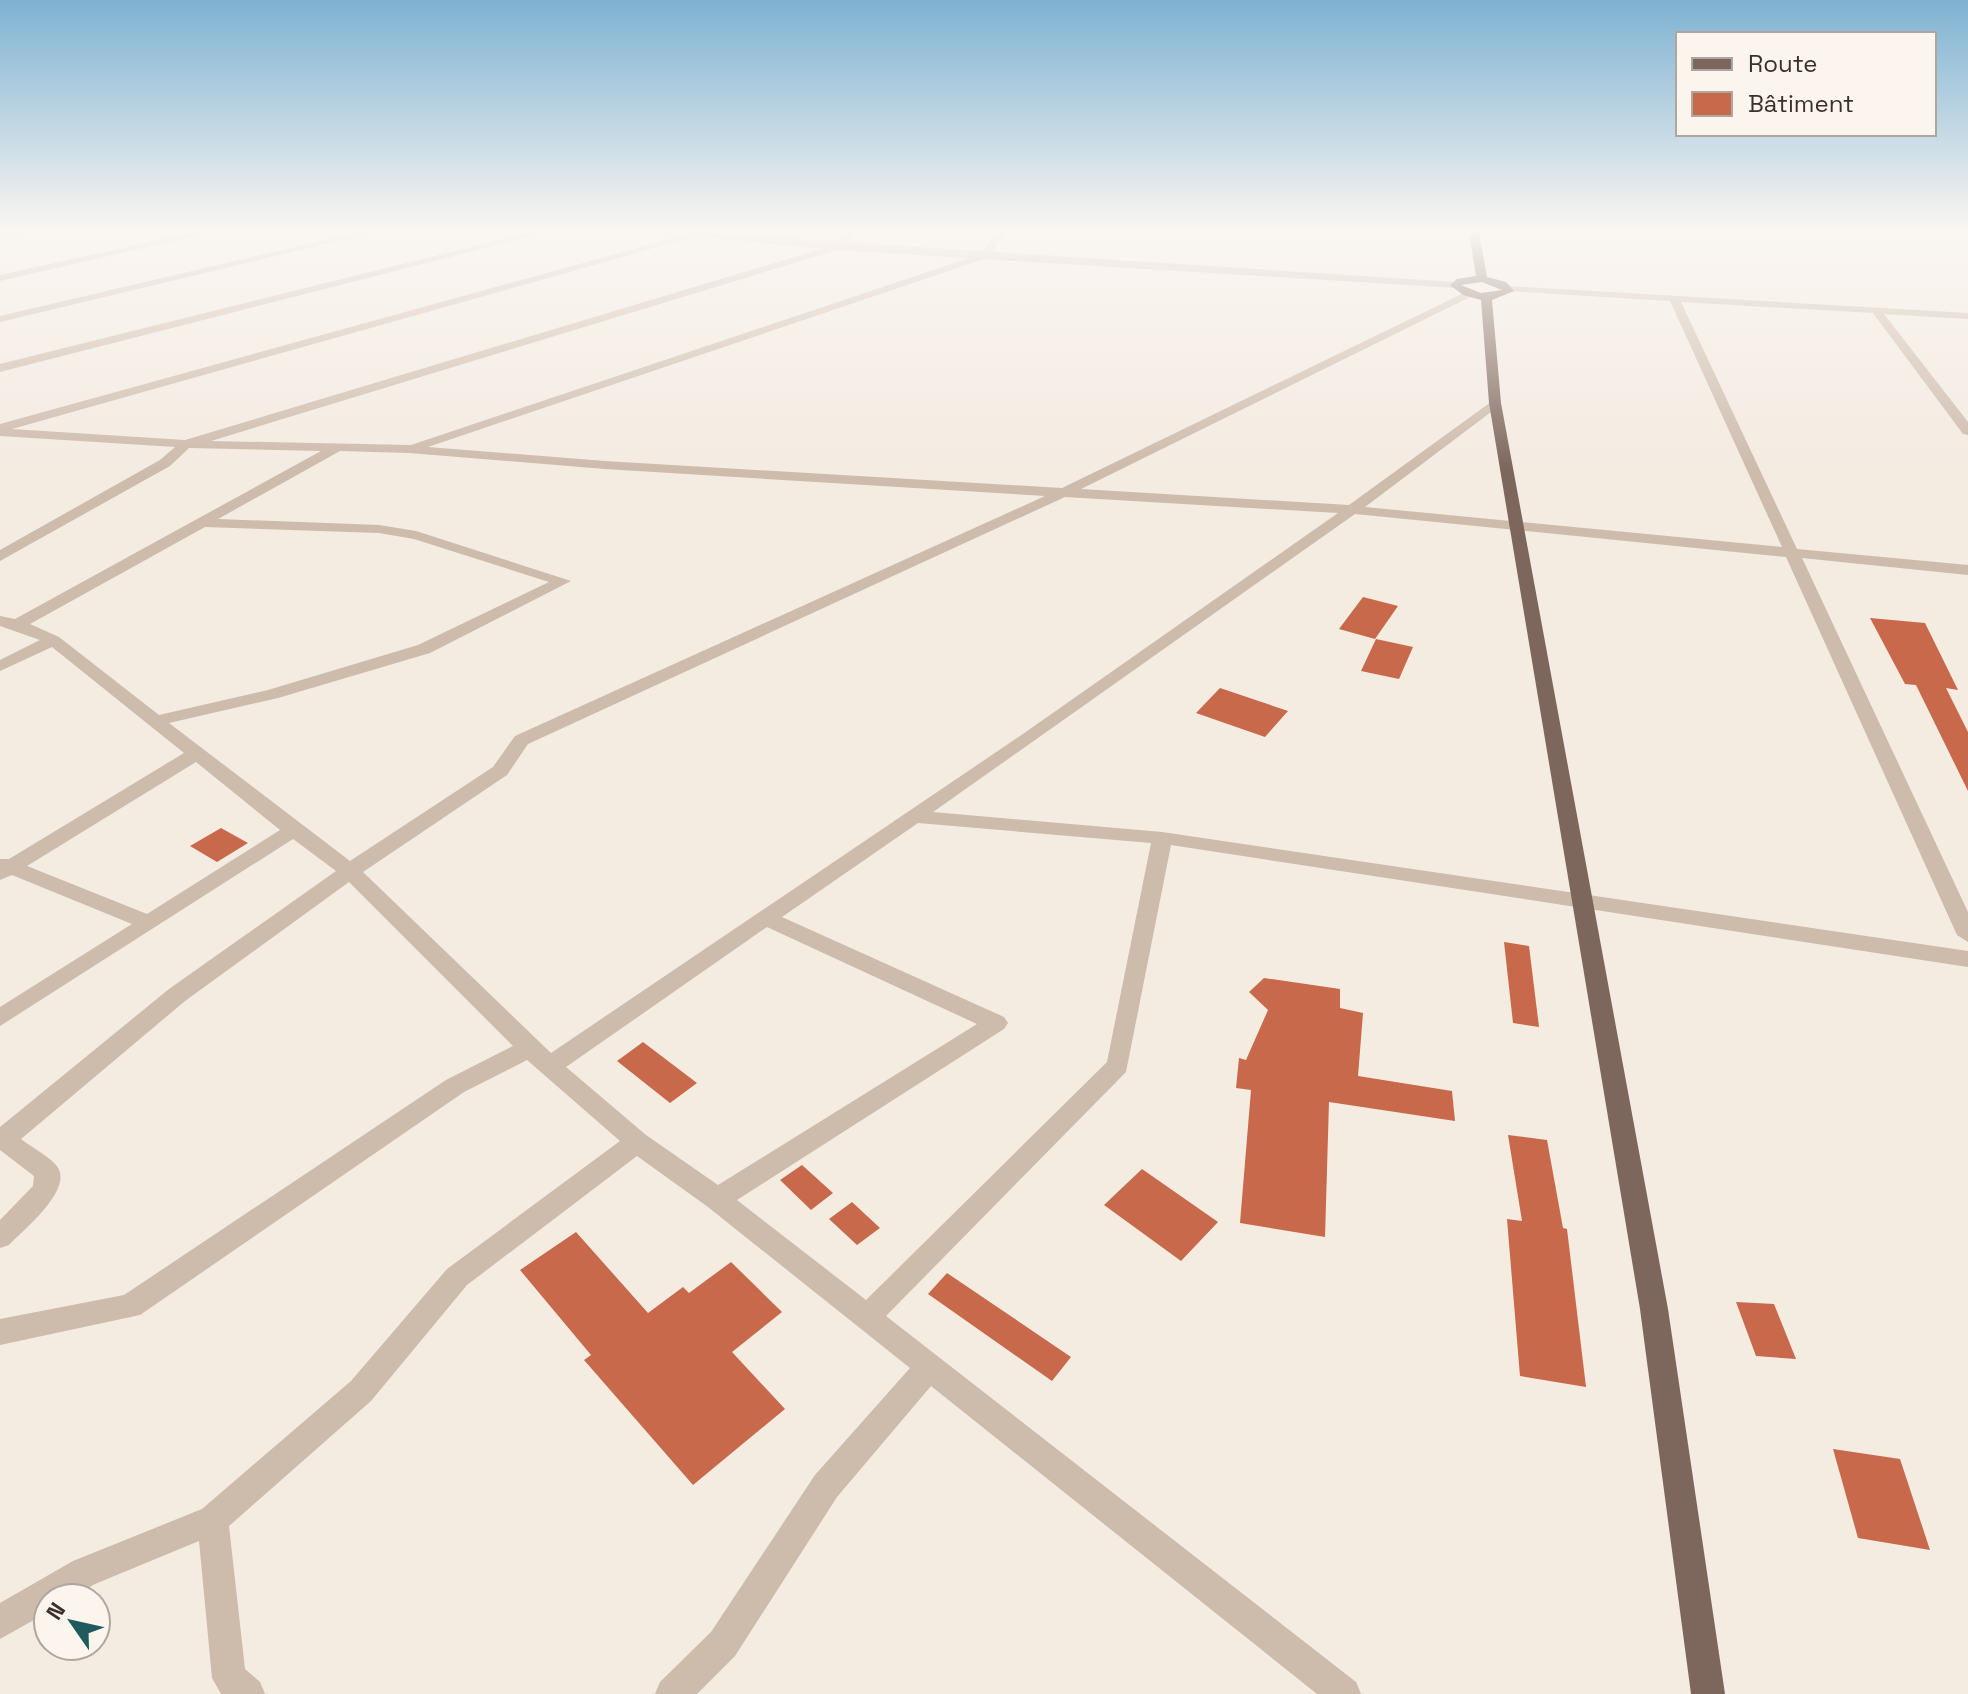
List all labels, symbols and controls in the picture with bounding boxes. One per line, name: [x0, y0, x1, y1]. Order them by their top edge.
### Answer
legend: [1676, 32, 1936, 136]
text: Route: [1748, 48, 1817, 79]
text: Bâtiment: [1748, 88, 1854, 119]
north arrow: [32, 1582, 112, 1662]
text: N: [40, 1597, 71, 1625]

